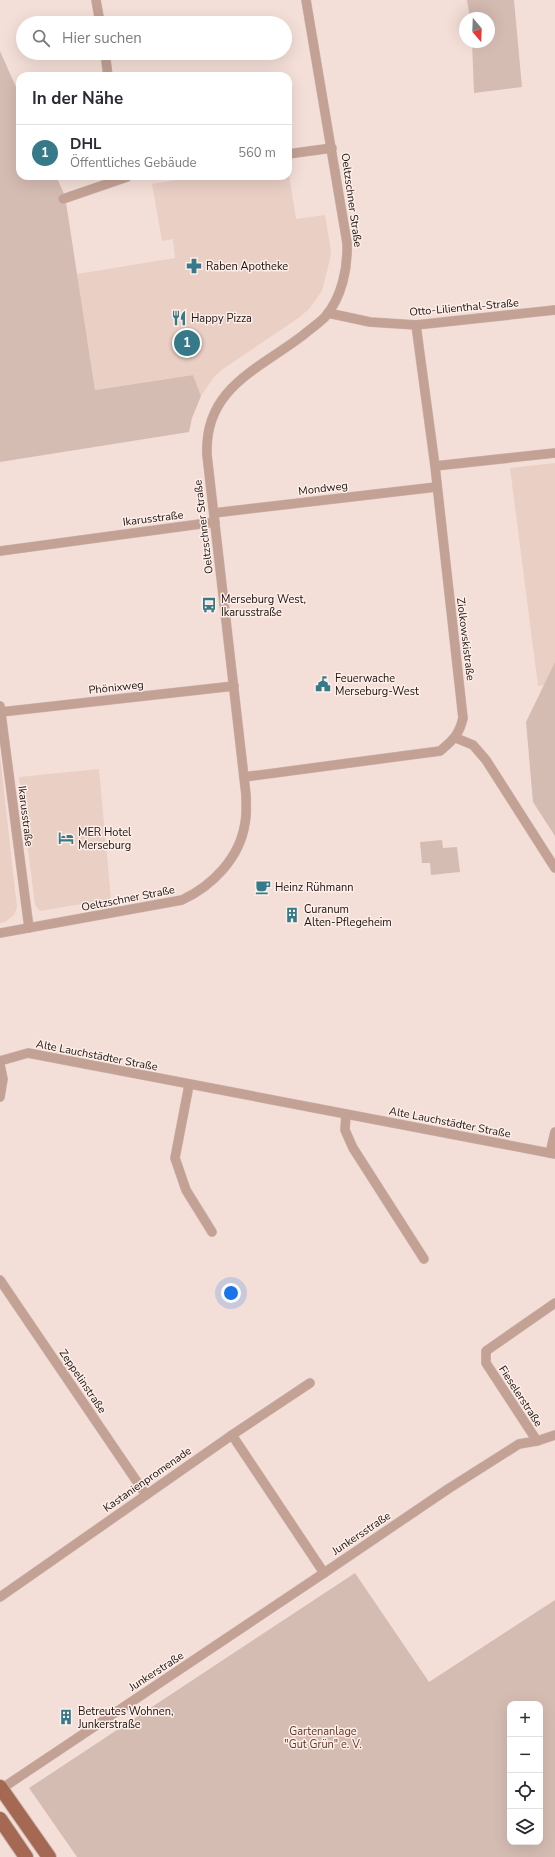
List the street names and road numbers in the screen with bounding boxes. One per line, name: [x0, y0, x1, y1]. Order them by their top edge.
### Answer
street label: Oeltzschner Straße: [337, 152, 366, 248]
street label: Otto-Lilienthal-Straße: [409, 295, 520, 320]
street label: Mondweg: [298, 478, 349, 499]
street label: Oeltzschner Straße: [190, 479, 217, 575]
street label: Ikarusstraße: [122, 507, 184, 530]
street label: Ziolkowskistraße: [453, 597, 478, 682]
street label: Phönixweg: [88, 677, 144, 698]
street label: Ikarusstraße: [14, 785, 37, 847]
street label: Oeltzschner Straße: [80, 882, 176, 915]
street label: Alte Lauchstädter Straße: [35, 1036, 159, 1075]
street label: Alte Lauchstädter Straße: [388, 1103, 512, 1142]
street label: Zeppelinstraße: [56, 1346, 110, 1416]
street label: Fieselerstraße: [495, 1363, 546, 1430]
street label: Kastanienpromenade: [100, 1443, 195, 1516]
street label: Junkersstraße: [328, 1508, 394, 1559]
street label: Junkerstraße: [125, 1648, 187, 1695]

